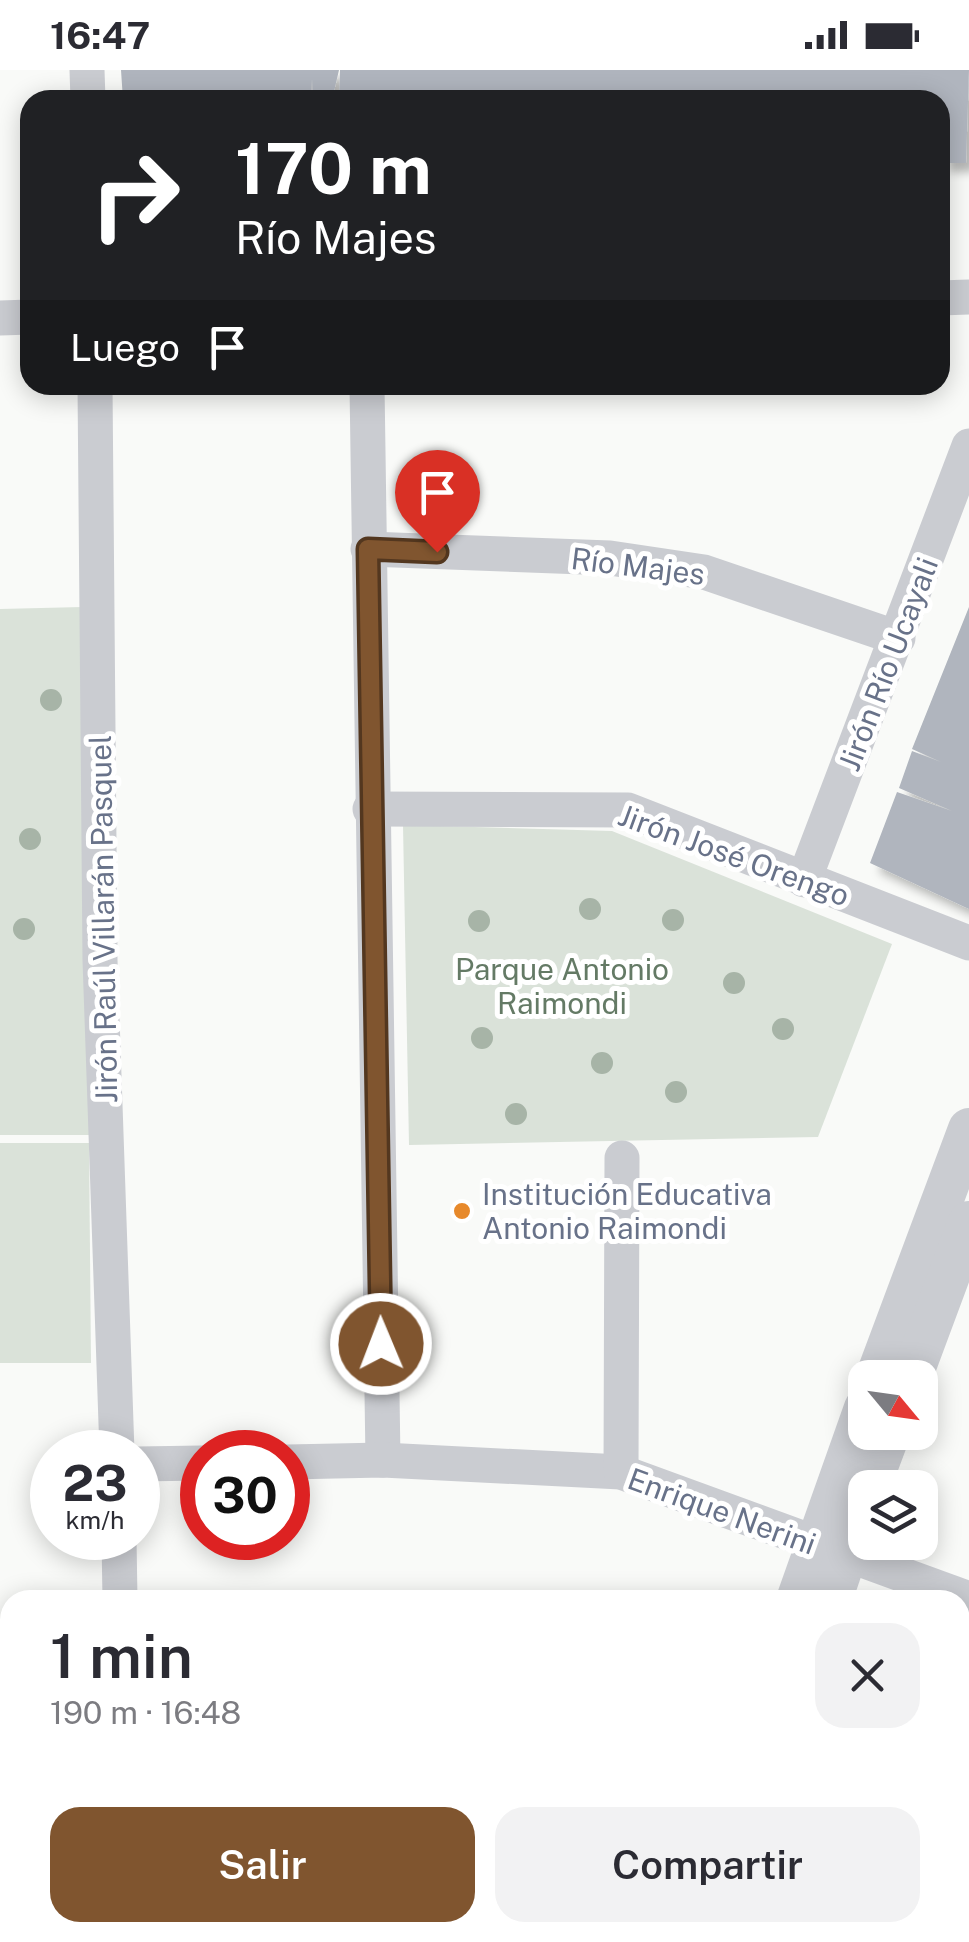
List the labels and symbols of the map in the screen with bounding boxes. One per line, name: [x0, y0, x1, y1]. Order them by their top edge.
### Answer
pin: [395, 450, 480, 553]
street label: Río Majes: [569, 540, 707, 592]
street label: Jirón Río Ucayali: [831, 552, 945, 776]
street label: Jirón Raúl Villarán Pasquel: [82, 735, 124, 1103]
street label: Jirón José Orengo: [614, 797, 854, 913]
park label: Parque Antonio Raimondi: [455, 951, 669, 1021]
place label: Institución Educativa Antonio Raimondi: [482, 1176, 772, 1246]
marker: Institución Educativa Antonio Raimondi: [451, 1200, 473, 1222]
position arrow: [329, 1292, 433, 1396]
north arrow: [848, 1360, 938, 1450]
speed limit sign: 30: [180, 1430, 310, 1560]
street label: Enrique Nerini: [623, 1460, 821, 1562]

